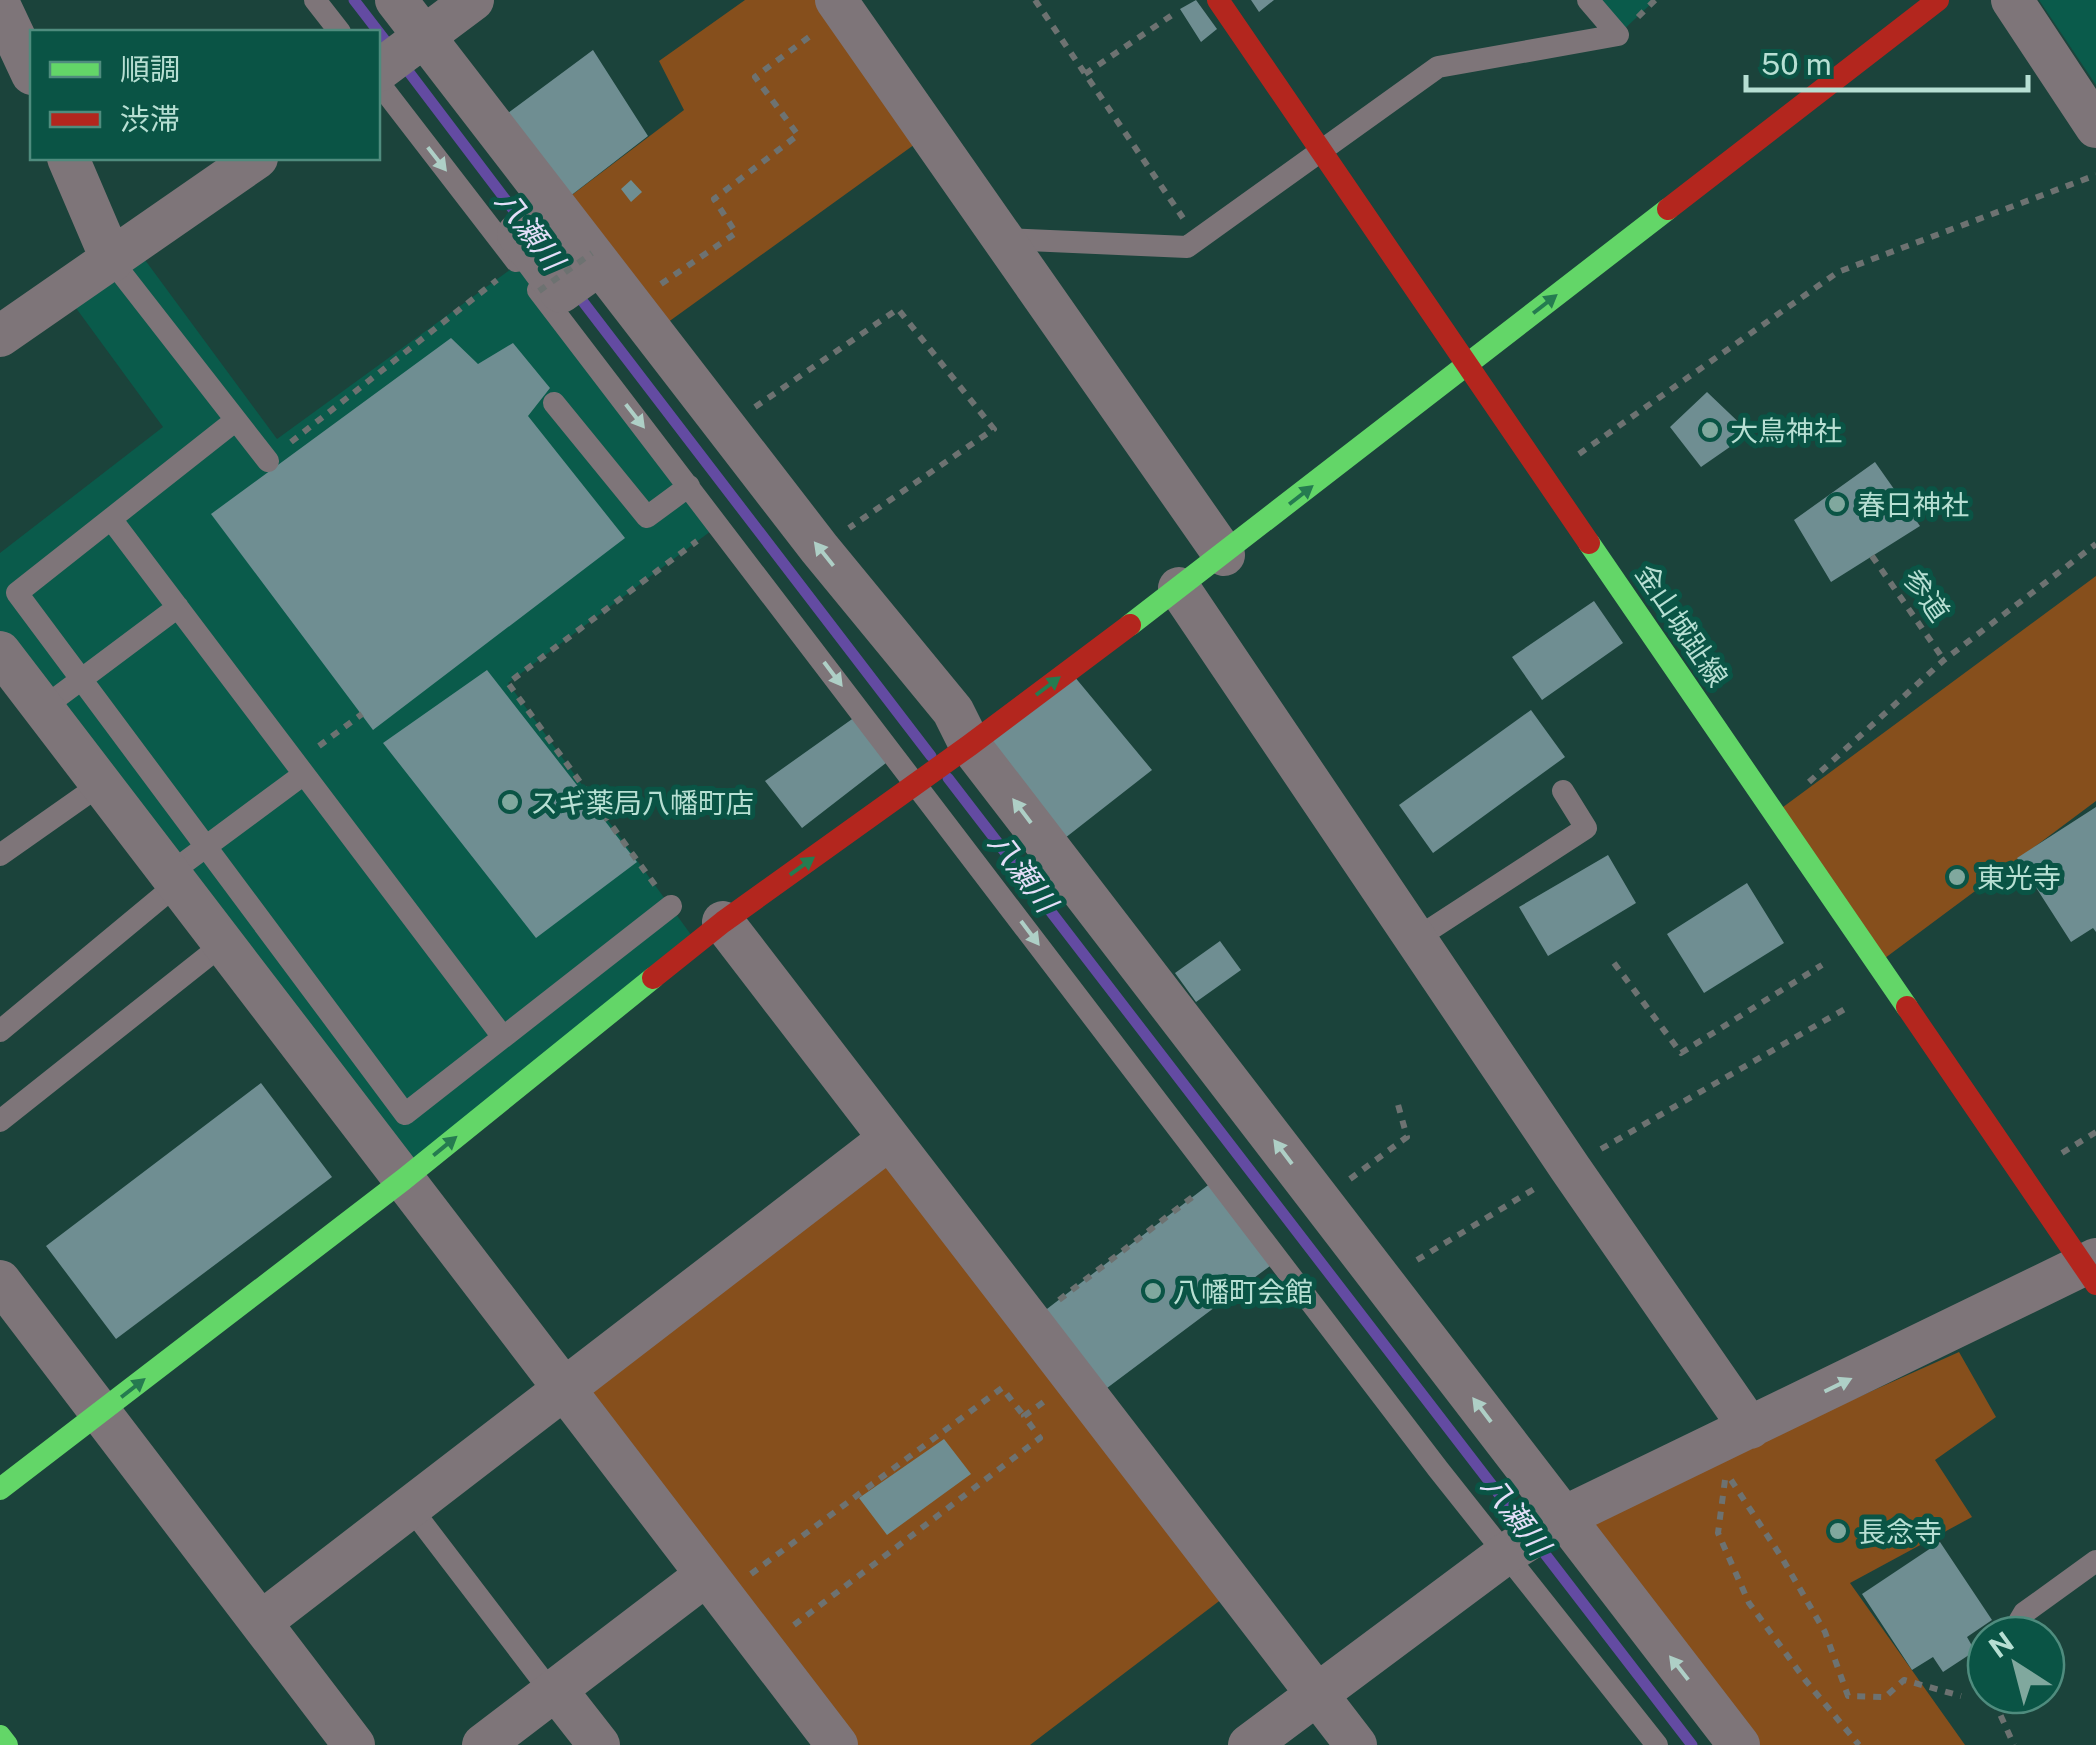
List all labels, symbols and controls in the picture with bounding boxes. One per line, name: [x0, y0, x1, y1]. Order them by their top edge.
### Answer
legend: [30, 30, 380, 160]
scale bar: [1746, 30, 2028, 92]
text: 50 m: [1761, 46, 1832, 82]
text: 順調: [120, 51, 180, 87]
text: 渋滞: [120, 101, 180, 137]
one-way arrow: [426, 146, 447, 172]
water label: 八瀬川: [489, 183, 573, 279]
one-way arrow: [1532, 295, 1558, 315]
one-way arrow: [625, 403, 645, 429]
place label: 大鳥神社: [1730, 414, 1842, 447]
marker: 大鳥神社: [1699, 419, 1721, 441]
one-way arrow: [1288, 485, 1314, 506]
place label: 春日神社: [1857, 488, 1969, 521]
marker: 春日神社: [1826, 493, 1848, 515]
one-way arrow: [814, 542, 835, 567]
street label: 金山城趾線: [1629, 558, 1735, 692]
street label: 参道: [1897, 563, 1957, 627]
one-way arrow: [823, 661, 843, 687]
one-way arrow: [1035, 677, 1061, 697]
place label: スギ薬局八幡町店: [530, 786, 754, 819]
marker: スギ薬局八幡町店: [499, 791, 521, 813]
one-way arrow: [1012, 798, 1032, 824]
water label: 八瀬川: [982, 825, 1066, 921]
one-way arrow: [789, 857, 815, 876]
place label: 東光寺: [1977, 861, 2061, 894]
marker: 東光寺: [1946, 866, 1968, 888]
one-way arrow: [1019, 920, 1040, 946]
one-way arrow: [433, 1136, 458, 1157]
one-way arrow: [1274, 1139, 1294, 1165]
place label: 八幡町会館: [1173, 1275, 1313, 1308]
marker: 八幡町会館: [1142, 1280, 1164, 1302]
one-way arrow: [1823, 1377, 1852, 1394]
one-way arrow: [120, 1378, 146, 1399]
one-way arrow: [1472, 1397, 1492, 1423]
water label: 八瀬川: [1475, 1468, 1559, 1564]
place label: 長念寺: [1858, 1515, 1942, 1548]
marker: 長念寺: [1827, 1520, 1849, 1542]
north arrow: [1966, 1615, 2066, 1715]
text: N: [1982, 1625, 2020, 1664]
one-way arrow: [1670, 1655, 1690, 1681]

